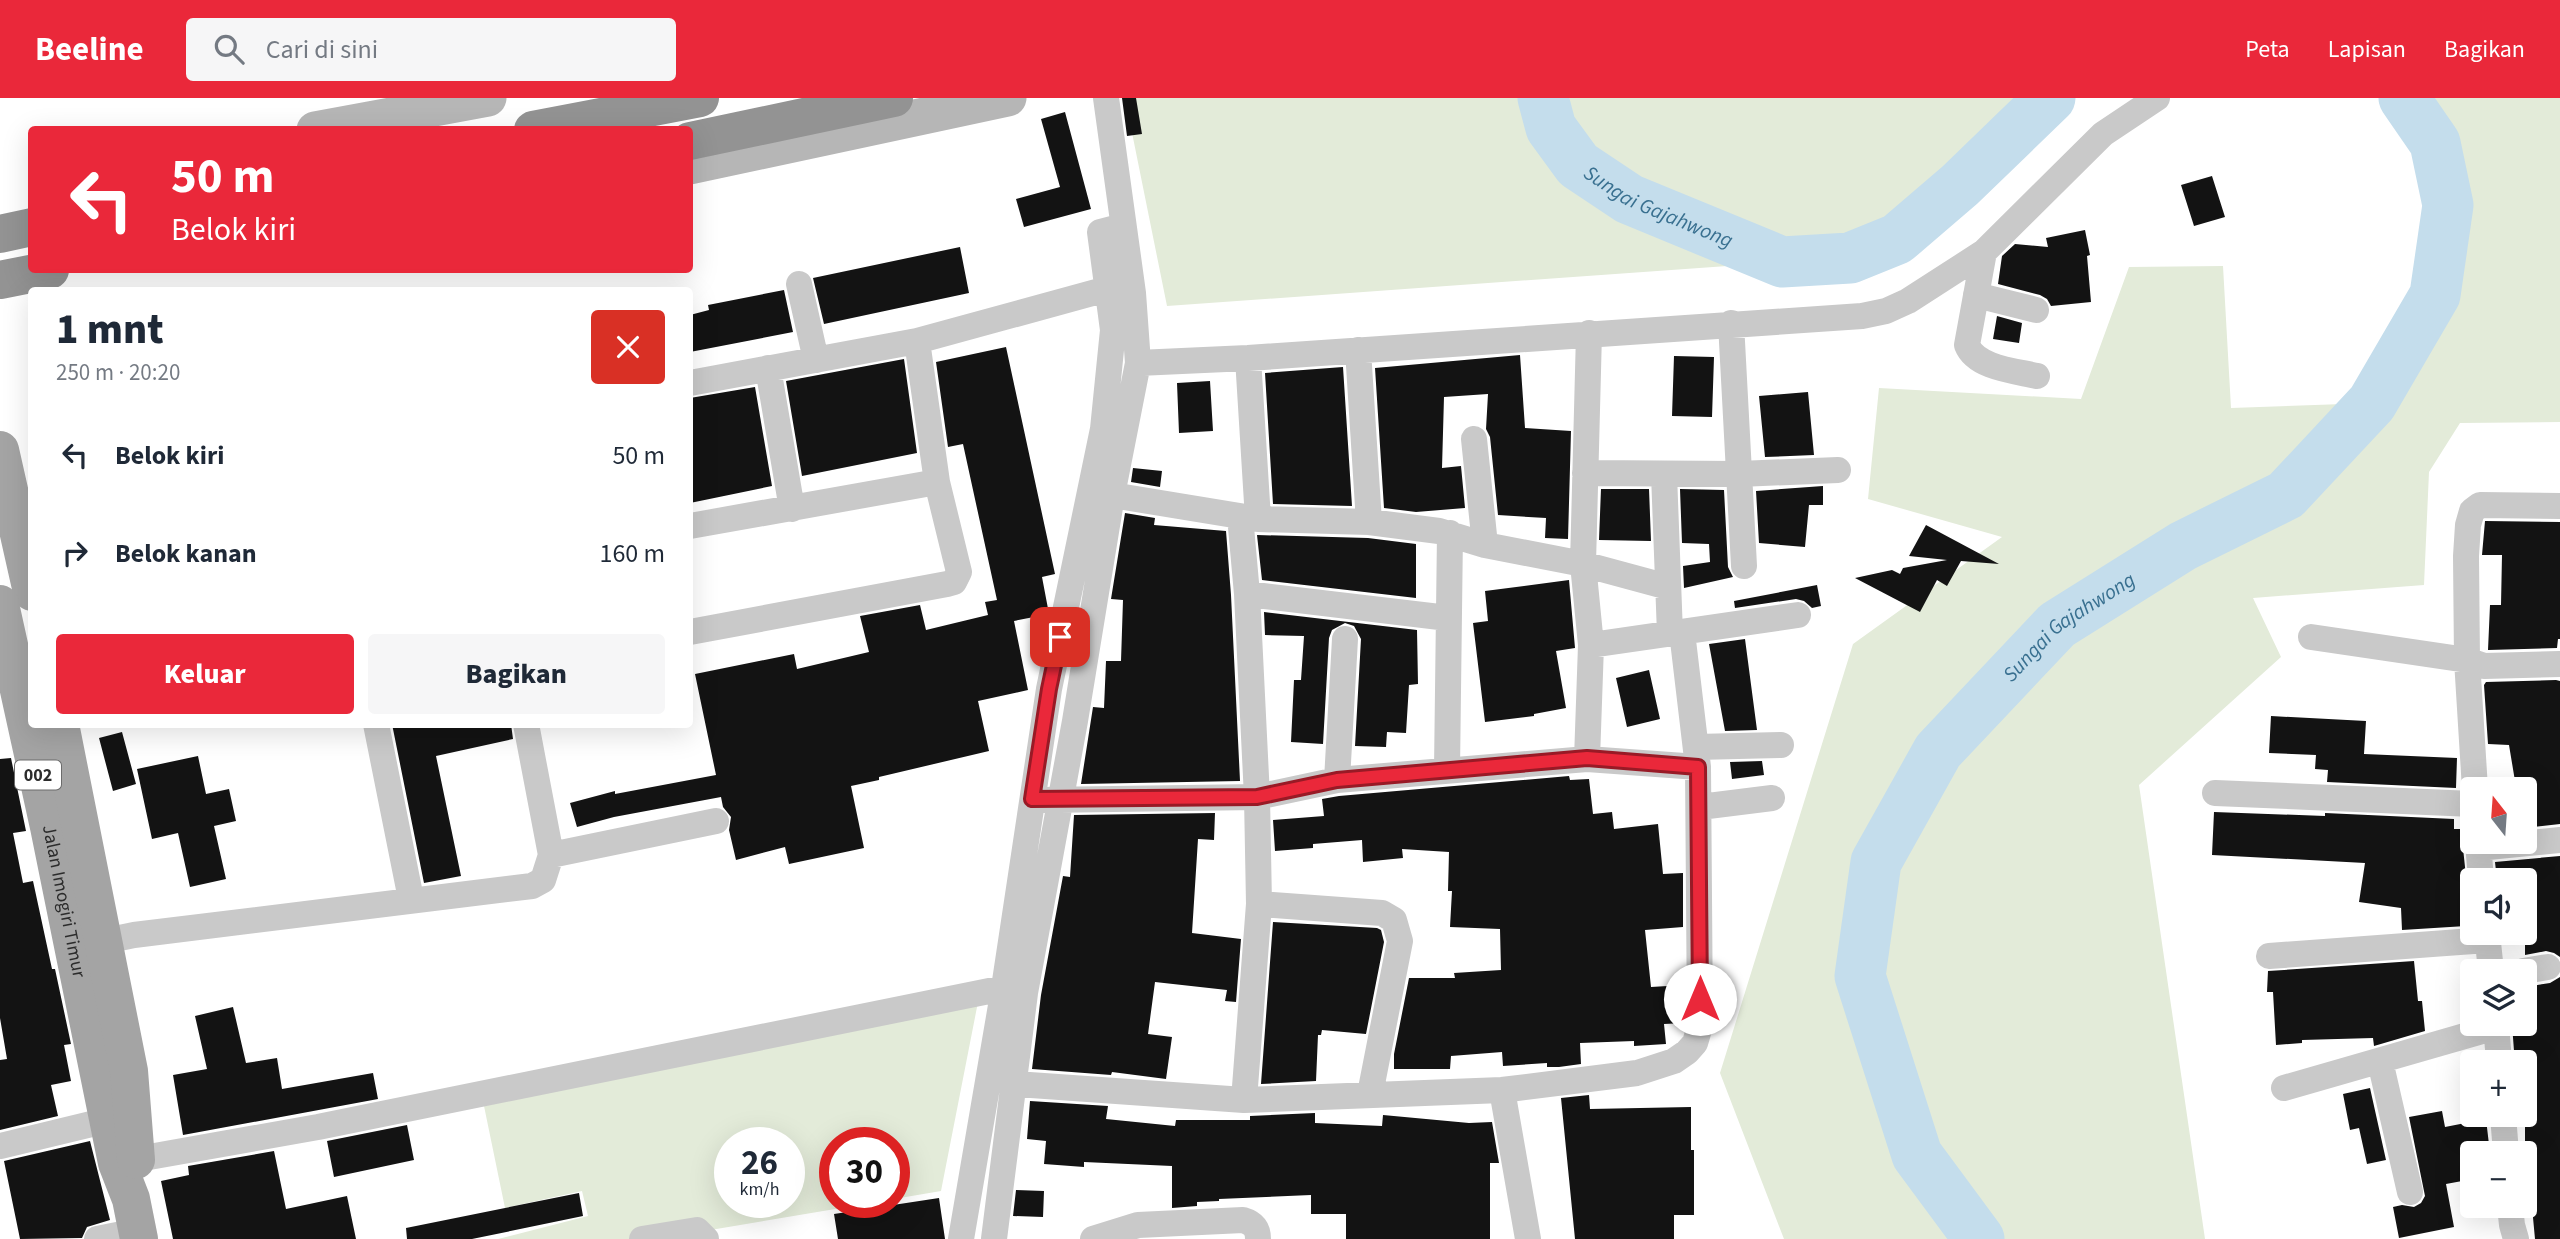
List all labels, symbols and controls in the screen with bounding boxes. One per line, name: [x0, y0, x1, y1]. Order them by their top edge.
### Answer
search box: [186, 18, 676, 81]
text: Beeline: [35, 26, 144, 73]
icon: search: [210, 30, 248, 68]
text: Cari di sini: [266, 31, 378, 68]
text: Peta: [2245, 32, 2290, 67]
text: Lapisan: [2328, 32, 2406, 67]
text: Bagikan: [2444, 32, 2525, 67]
text: 50 m: [171, 142, 275, 212]
icon: left: [56, 154, 147, 245]
water label: Sungai Gajahwong: [1578, 158, 1738, 255]
text: Belok kiri: [171, 207, 296, 253]
text: 1 mnt: [56, 300, 164, 360]
button: close: [591, 310, 665, 384]
text: 250 m · 20:20: [56, 356, 180, 389]
icon: left: [56, 436, 94, 474]
text: Belok kiri: [115, 437, 224, 474]
text: 50 m: [612, 437, 665, 474]
icon: right: [56, 534, 94, 572]
text: Belok kanan: [115, 535, 257, 572]
text: 160 m: [599, 535, 665, 572]
water label: Sungai Gajahwong: [1996, 565, 2141, 689]
pin: [1030, 607, 1090, 667]
icon: arrive: [1041, 618, 1079, 656]
button: Keluar: [56, 634, 354, 714]
button: Bagikan: [368, 634, 665, 714]
road number: 002: [15, 760, 61, 790]
north arrow: [2460, 777, 2538, 854]
map controls: [2460, 777, 2537, 1218]
street label: Jalan Imogiri Timur: [35, 822, 93, 980]
button: sound: [2460, 868, 2537, 945]
button: layers: [2460, 959, 2537, 1036]
position arrow: [1663, 962, 1737, 1036]
button: +: [2460, 1050, 2537, 1127]
speed limit sign: 30: [819, 1127, 910, 1218]
text: 26: [741, 1138, 778, 1188]
button: −: [2460, 1141, 2537, 1218]
text: km/h: [740, 1177, 779, 1202]

